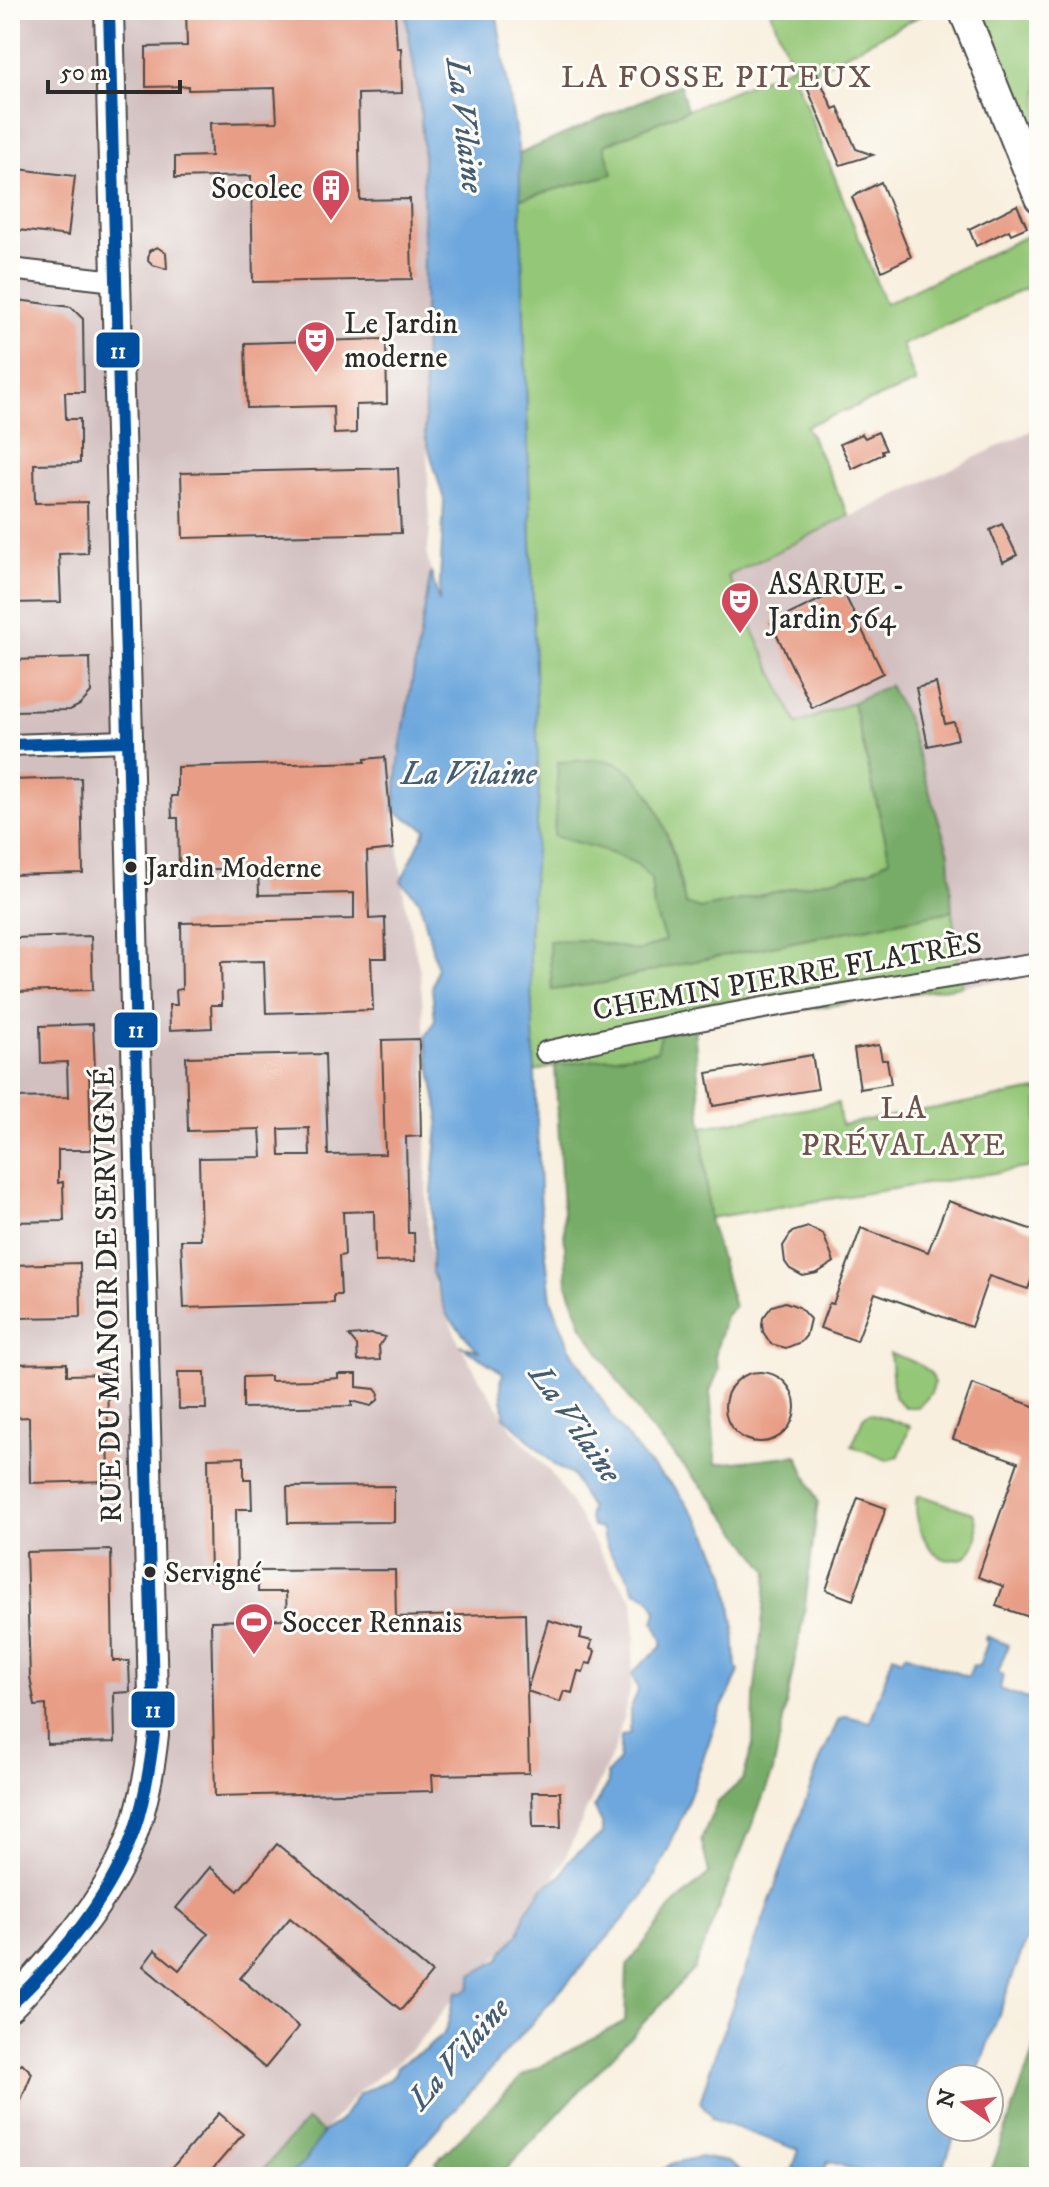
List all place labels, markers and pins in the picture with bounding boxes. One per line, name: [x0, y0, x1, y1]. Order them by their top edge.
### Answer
building icon: Socolec: [310, 167, 352, 222]
place label: Socolec: [211, 171, 303, 208]
place label: Le Jardin moderne: [344, 306, 458, 377]
theatre icon: Le Jardin moderne: [295, 319, 337, 374]
place label: ASARUE - Jardin 564: [765, 567, 904, 638]
theatre icon: ASARUE - Jardin 564: [719, 580, 761, 635]
place label: Jardin Moderne: [143, 851, 322, 886]
marker: Jardin Moderne: [123, 859, 139, 875]
place label: Servigné: [165, 1556, 262, 1591]
marker: Servigné: [142, 1564, 158, 1580]
sports icon: Soccer Rennais: [233, 1601, 275, 1656]
place label: Soccer Rennais: [282, 1605, 462, 1642]

